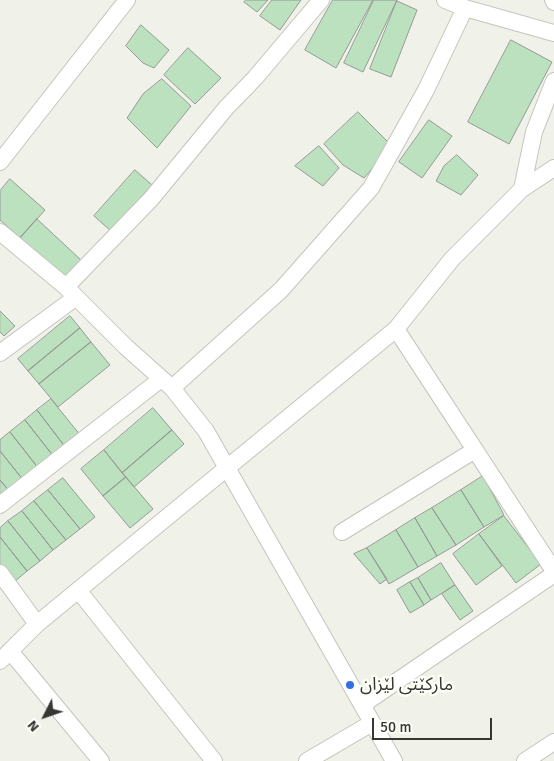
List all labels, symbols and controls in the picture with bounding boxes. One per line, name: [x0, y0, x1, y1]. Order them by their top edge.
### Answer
place label: مارکێتی لێزان: [360, 674, 453, 696]
marker: مارکێتی لێزان: [344, 679, 356, 691]
north arrow: [20, 691, 70, 741]
scale bar: [374, 708, 494, 740]
text: N: [24, 717, 43, 735]
text: 50 m: [380, 718, 411, 736]

